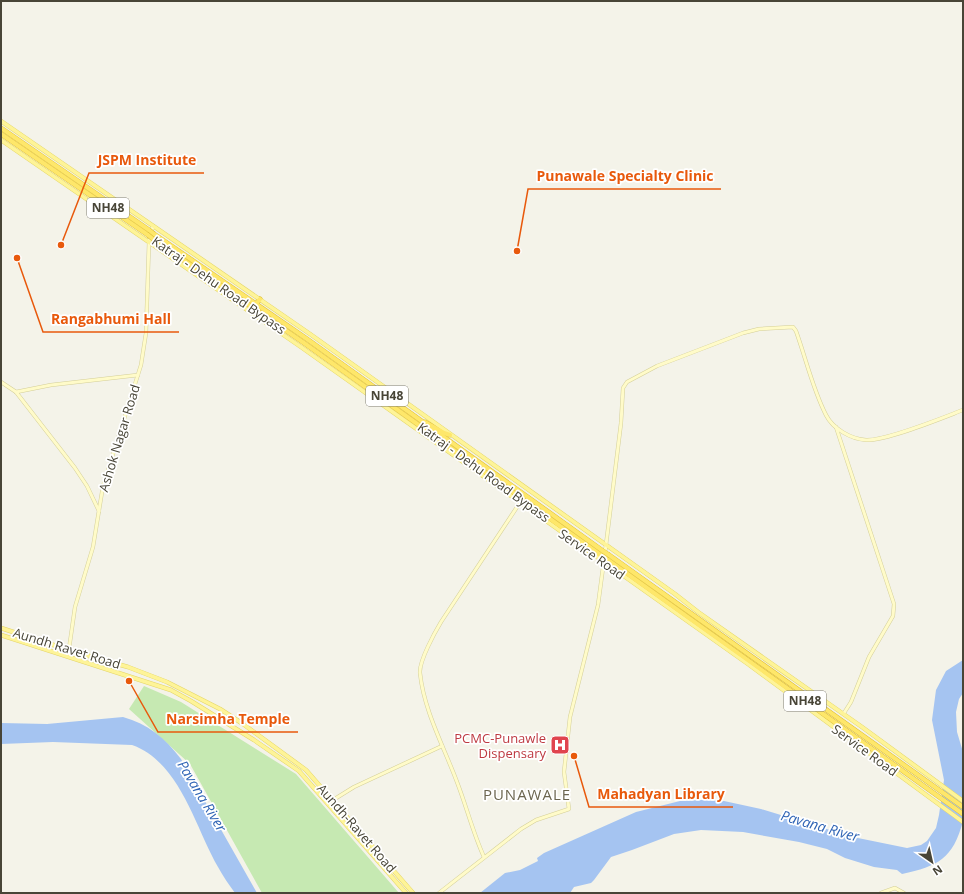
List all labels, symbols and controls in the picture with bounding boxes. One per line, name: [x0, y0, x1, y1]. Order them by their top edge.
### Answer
callout: JSPM Institute: [89, 147, 204, 173]
text: JSPM Institute: [96, 150, 196, 169]
callout: Punawale Specialty Clinic: [528, 163, 721, 189]
text: Punawale Specialty Clinic: [536, 166, 714, 185]
road number: NH48: [87, 198, 129, 218]
street label: Katraj - Dehu Road Bypass: [149, 232, 289, 338]
callout: Rangabhumi Hall: [43, 306, 179, 332]
text: Rangabhumi Hall: [51, 309, 171, 328]
street label: Ashok Nagar Road: [94, 382, 144, 494]
road number: NH48: [366, 386, 408, 406]
street label: Katraj - Dehu Road Bypass: [414, 418, 554, 526]
street label: Service Road: [555, 524, 629, 584]
street label: Aundh Ravet Road: [11, 623, 123, 673]
road number: NH48: [784, 691, 826, 711]
callout: Narsimha Temple: [158, 706, 298, 732]
text: Narsimha Temple: [166, 709, 290, 728]
street label: Service Road: [828, 720, 902, 780]
place label: PCMC-Punawle Dispensary: [454, 729, 546, 762]
hospital icon: PCMC-Punawle Dispensary: [549, 734, 571, 756]
water label: Pavana River: [174, 756, 231, 835]
street label: Aundh-Ravet Road: [313, 780, 401, 876]
callout: Mahadyan Library: [589, 781, 733, 807]
district label: PUNAWALE: [483, 784, 571, 804]
text: Mahadyan Library: [597, 784, 725, 803]
water label: Pavana River: [779, 805, 862, 846]
north arrow: [912, 842, 952, 882]
text: N: [930, 862, 946, 879]

